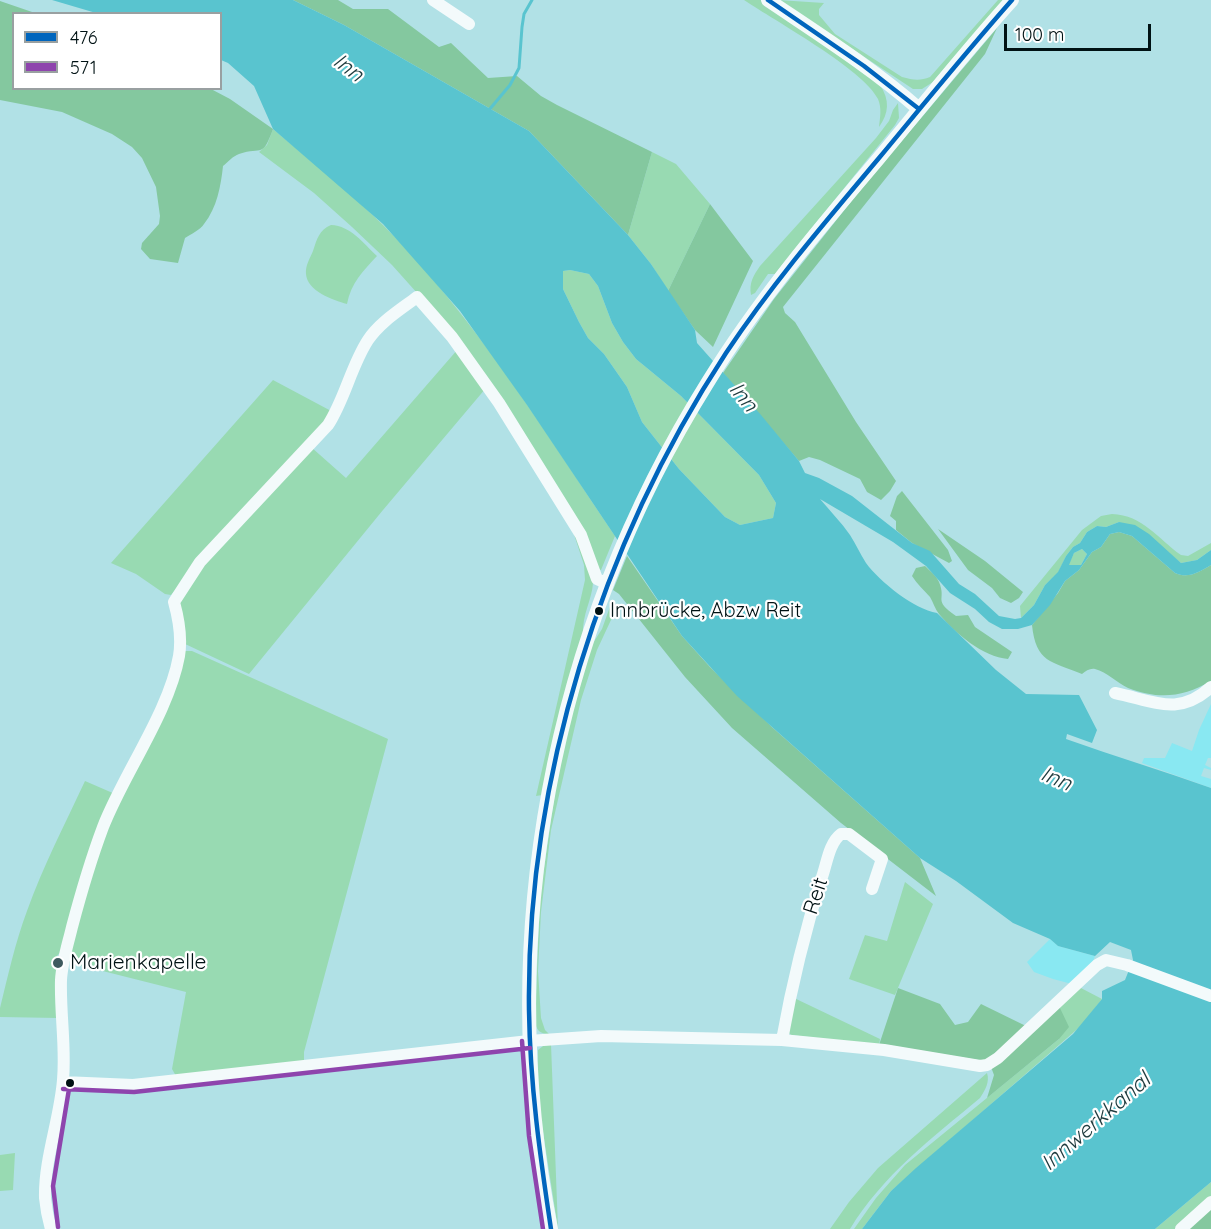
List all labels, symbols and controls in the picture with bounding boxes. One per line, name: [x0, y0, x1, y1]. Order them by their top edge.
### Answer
legend: [12, 12, 222, 90]
scale bar: [1007, 12, 1154, 50]
text: 100 m: [1015, 23, 1064, 46]
text: 476: [70, 26, 97, 49]
water label: Inn: [328, 48, 368, 88]
text: 571: [70, 56, 97, 79]
water label: Inn: [723, 377, 763, 417]
place label: Innbrücke, Abzw Reit: [610, 599, 801, 623]
marker: Innbrücke, Abzw Reit: [593, 605, 605, 617]
water label: Inn: [1037, 761, 1075, 797]
street label: Reit: [798, 874, 834, 918]
place label: Marienkapelle: [70, 950, 206, 976]
marker: Marienkapelle: [51, 956, 65, 970]
water label: Innwerkkanal: [1036, 1067, 1156, 1177]
unlabelled marker: [64, 1077, 76, 1089]

